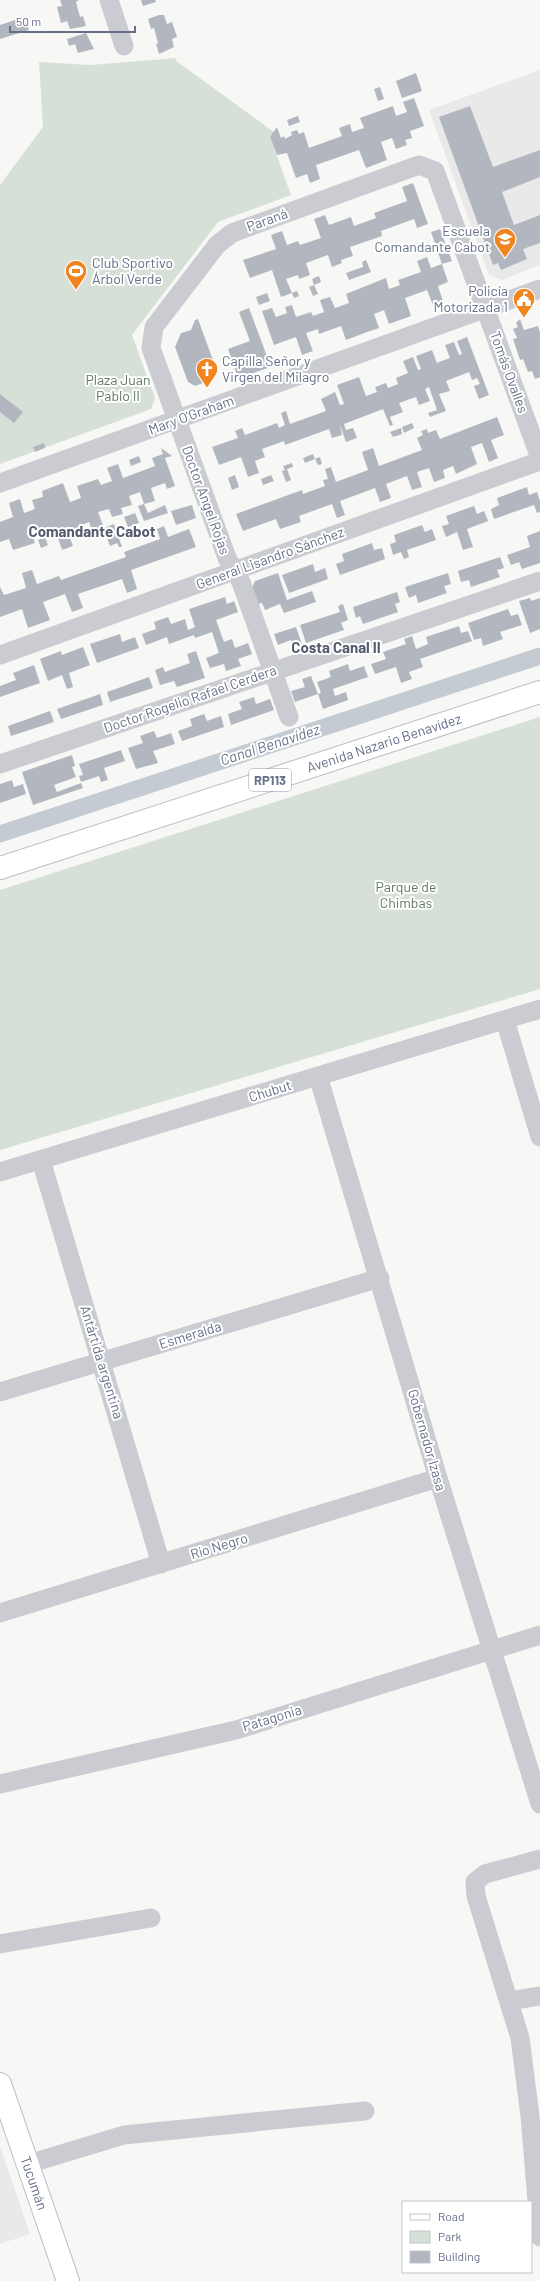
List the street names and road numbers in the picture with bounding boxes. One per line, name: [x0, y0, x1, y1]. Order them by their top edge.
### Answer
street label: Paraná: [244, 204, 290, 235]
street label: Tomás Ovalles: [487, 329, 532, 415]
street label: Mary O'Graham: [146, 391, 236, 438]
street label: Doctor Angel Rojas: [179, 443, 234, 557]
street label: General Lisandro Sánchez: [193, 523, 346, 592]
street label: Doctor Rogelio Rafael Cerdera: [101, 661, 278, 736]
street label: Avenida Nazario Benavídez: [304, 709, 463, 776]
road number: RP113: [249, 769, 291, 791]
street label: Chubut: [246, 1076, 293, 1105]
street label: Antártida argentina: [77, 1303, 128, 1421]
street label: Esmeralda: [157, 1317, 223, 1352]
street label: Gobernador Izasa: [405, 1387, 450, 1493]
street label: Río Negro: [188, 1529, 250, 1562]
street label: Patagonia: [240, 1700, 303, 1735]
street label: Tucumán: [17, 2154, 52, 2212]

